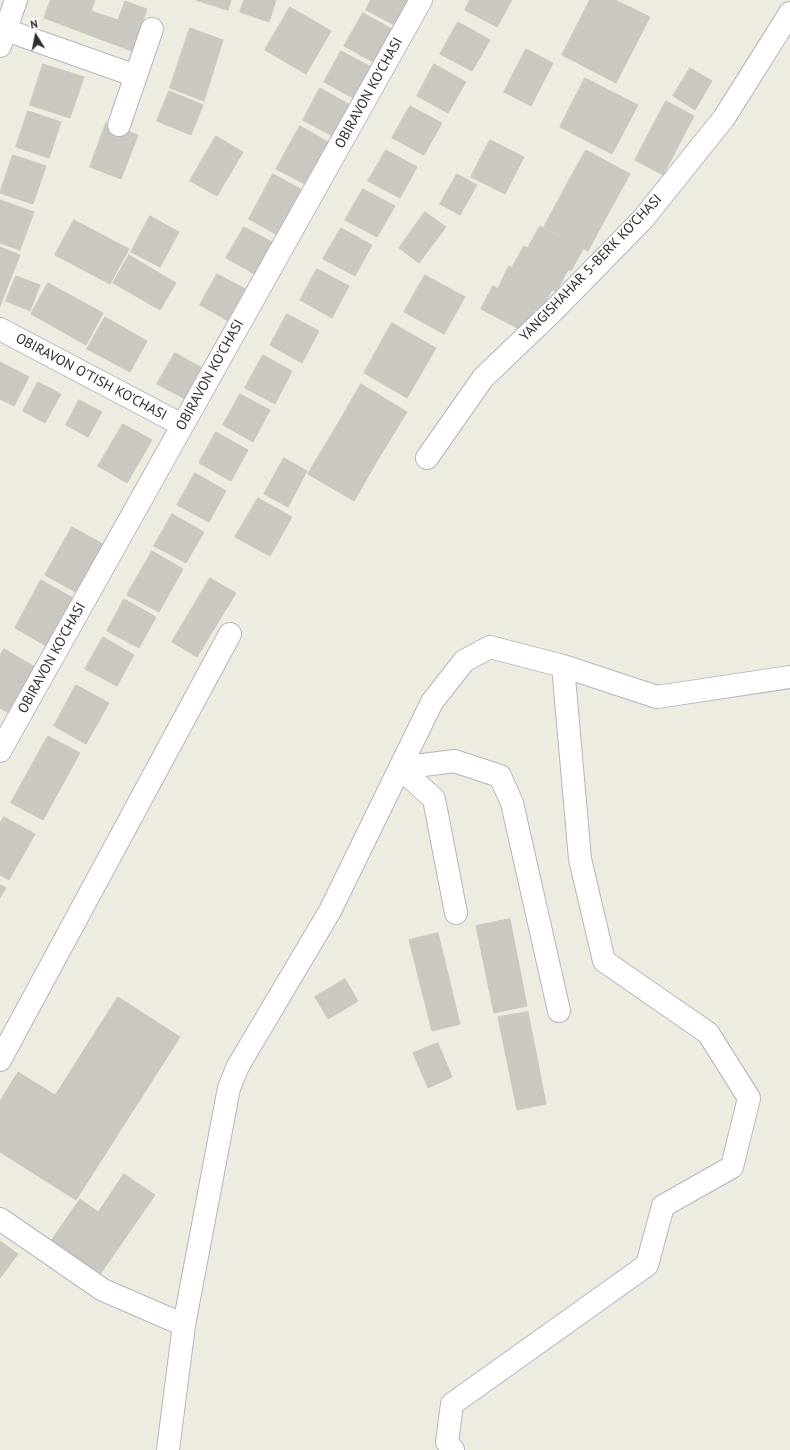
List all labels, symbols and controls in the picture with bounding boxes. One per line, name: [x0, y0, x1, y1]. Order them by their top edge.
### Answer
north arrow: [16, 16, 56, 56]
text: N: [29, 17, 39, 32]
street label: OBIRAVON KO'CHASI: [332, 35, 406, 151]
street label: YANGISHAHAR 5-BERK KO'CHASI: [516, 191, 666, 345]
street label: OBIRAVON KO'CHASI: [173, 317, 247, 433]
street label: OBIRAVON O'TISH KO'CHASI: [13, 330, 169, 424]
street label: OBIRAVON KO'CHASI: [15, 600, 89, 716]

